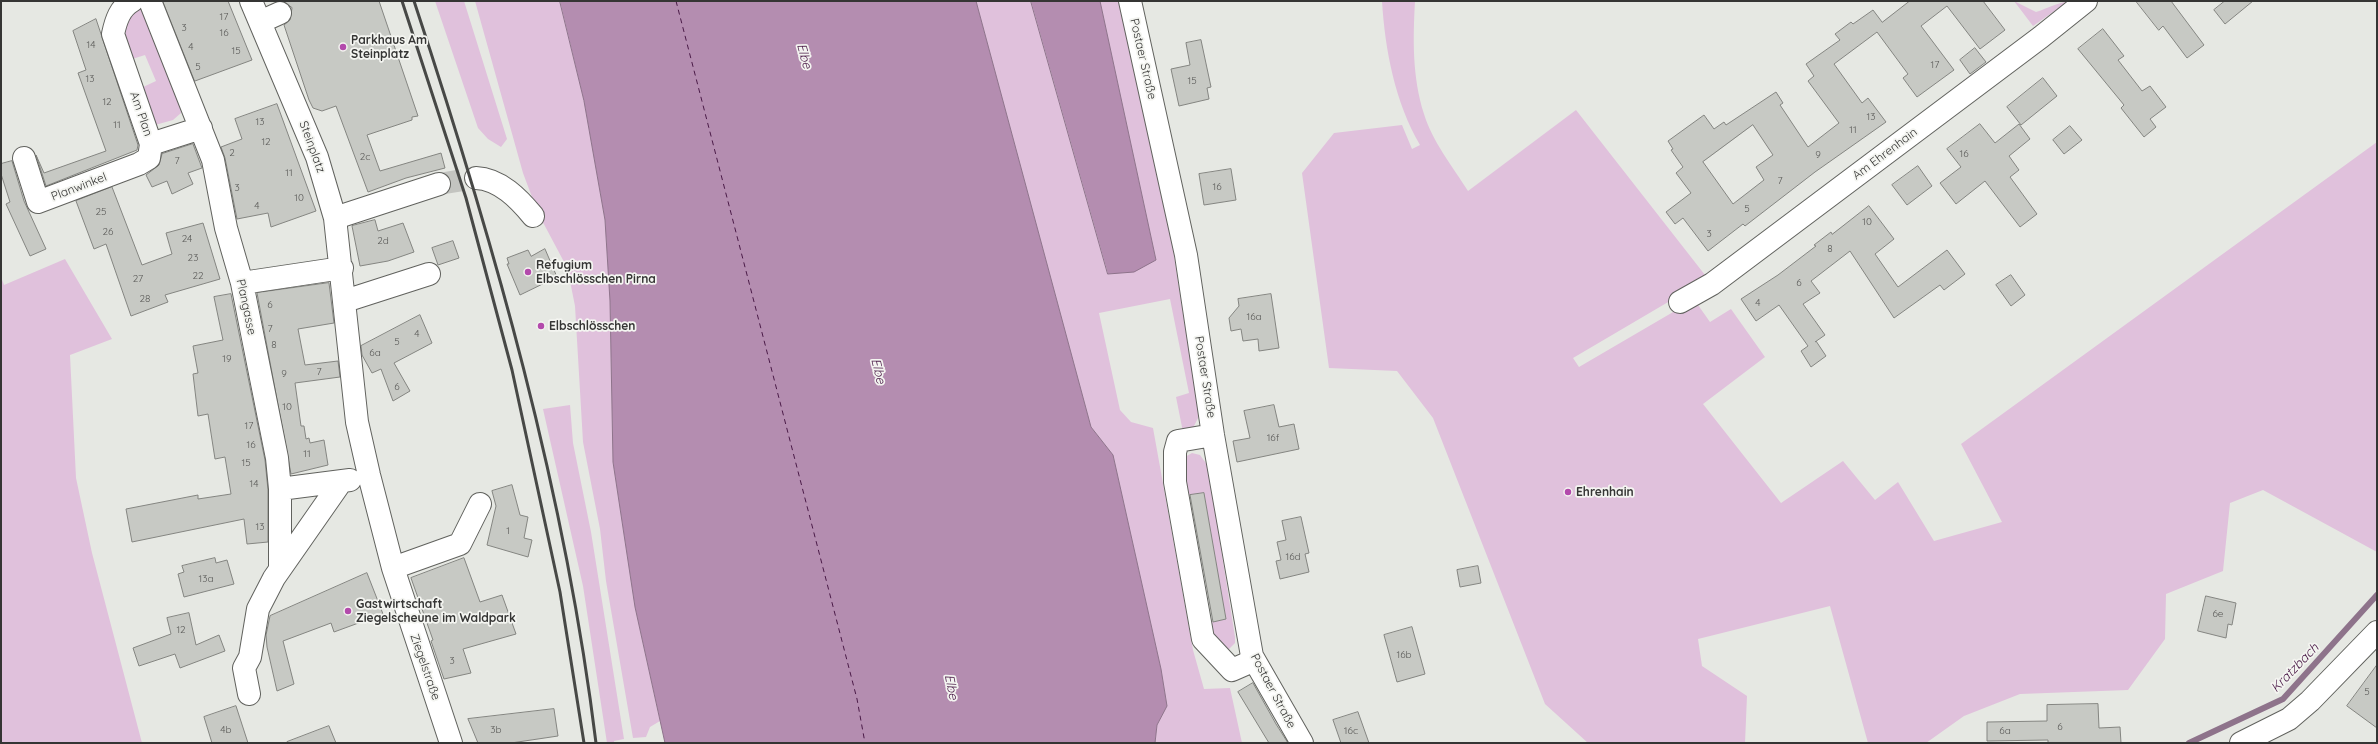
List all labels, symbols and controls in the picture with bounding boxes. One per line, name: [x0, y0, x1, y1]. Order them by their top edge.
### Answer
house number: 17: [220, 11, 228, 23]
street label: Postaer Straße: [1127, 17, 1159, 101]
house number: 3: [181, 22, 187, 34]
house number: 16: [219, 27, 229, 39]
place label: Parkhaus Am Steinplatz: [351, 33, 427, 61]
house number: 14: [87, 39, 95, 51]
house number: 4: [188, 41, 194, 53]
marker: Parkhaus Am Steinplatz: [338, 42, 348, 52]
water label: Elbe: [793, 42, 815, 70]
house number: 15: [231, 45, 241, 57]
house number: 17: [1931, 59, 1939, 71]
house number: 5: [195, 61, 201, 73]
house number: 13: [86, 73, 94, 85]
house number: 15: [1187, 75, 1197, 87]
street label: Am Plan: [127, 90, 155, 138]
house number: 12: [102, 96, 112, 108]
house number: 13: [1867, 111, 1875, 123]
house number: 13: [256, 116, 264, 128]
house number: 11: [113, 119, 121, 131]
street label: Steinplatz: [296, 119, 328, 175]
house number: 11: [1849, 124, 1857, 136]
street label: Am Ehrenhain: [1850, 125, 1920, 183]
house number: 12: [261, 136, 271, 148]
house number: 2: [229, 147, 235, 159]
house number: 16: [1959, 148, 1969, 160]
house number: 9: [1815, 149, 1821, 161]
house number: 2c: [360, 151, 370, 163]
house number: 7: [174, 155, 180, 167]
house number: 11: [285, 167, 293, 179]
street label: Planwinkel: [49, 170, 109, 204]
house number: 7: [1777, 175, 1783, 187]
house number: 16: [1212, 181, 1222, 193]
house number: 3: [234, 182, 240, 194]
house number: 10: [294, 192, 304, 204]
house number: 4: [254, 200, 260, 212]
house number: 5: [1744, 203, 1750, 215]
house number: 25: [96, 206, 106, 218]
house number: 10: [1862, 216, 1872, 228]
house number: 26: [103, 226, 113, 238]
house number: 3: [1706, 228, 1712, 240]
house number: 24: [182, 233, 192, 245]
house number: 2d: [377, 235, 389, 247]
house number: 8: [1827, 243, 1833, 255]
house number: 23: [188, 252, 198, 264]
place label: Refugium Elbschlösschen Pirna: [536, 258, 656, 286]
marker: Refugium Elbschlösschen Pirna: [523, 267, 533, 277]
house number: 22: [192, 270, 204, 282]
house number: 27: [133, 273, 143, 285]
house number: 6: [1796, 277, 1802, 289]
street label: Plangasse: [233, 278, 259, 336]
house number: 28: [140, 293, 150, 305]
house number: 4: [1755, 297, 1761, 309]
house number: 6: [267, 299, 273, 311]
house number: 16a: [1246, 311, 1262, 323]
place label: Elbschlösschen: [549, 319, 635, 333]
marker: Elbschlösschen: [536, 321, 546, 331]
house number: 7: [267, 323, 273, 335]
house number: 4: [414, 328, 420, 340]
street label: Postaer Straße: [1191, 335, 1219, 419]
house number: 5: [394, 336, 400, 348]
house number: 8: [271, 339, 277, 351]
house number: 6a: [369, 347, 381, 359]
house number: 19: [222, 353, 232, 365]
water label: Elbe: [868, 357, 888, 385]
house number: 7: [316, 366, 322, 378]
house number: 9: [281, 368, 287, 380]
house number: 6: [394, 381, 400, 393]
house number: 10: [282, 401, 292, 413]
house number: 17: [245, 420, 253, 432]
house number: 16f: [1267, 432, 1279, 444]
house number: 16: [246, 439, 256, 451]
house number: 11: [303, 448, 311, 460]
house number: 15: [241, 457, 251, 469]
house number: 14: [250, 478, 258, 490]
place label: Ehrenhain: [1576, 485, 1634, 499]
marker: Ehrenhain: [1563, 487, 1573, 497]
house number: 13: [256, 521, 264, 533]
house number: 1: [506, 525, 510, 537]
house number: 16d: [1285, 551, 1301, 563]
house number: 13a: [199, 573, 213, 585]
place label: Gastwirtschaft Ziegelscheune im Waldpark: [356, 597, 516, 625]
marker: Gastwirtschaft Ziegelscheune im Waldpark: [343, 606, 353, 616]
house number: 6e: [2212, 608, 2224, 620]
house number: 12: [176, 624, 186, 636]
street label: Ziegelstraße: [407, 632, 443, 702]
water label: Kratzbach: [2268, 640, 2322, 696]
house number: 16b: [1396, 649, 1412, 661]
street label: Postaer Straße: [1247, 651, 1299, 731]
house number: 3: [449, 655, 455, 667]
water label: Elbe: [941, 673, 961, 701]
house number: 5: [2364, 686, 2370, 698]
house number: 6: [2057, 721, 2063, 733]
house number: 4b: [220, 724, 232, 736]
house number: 3b: [490, 724, 502, 736]
house number: 16c: [1344, 725, 1358, 737]
house number: 6a: [1999, 725, 2011, 737]

